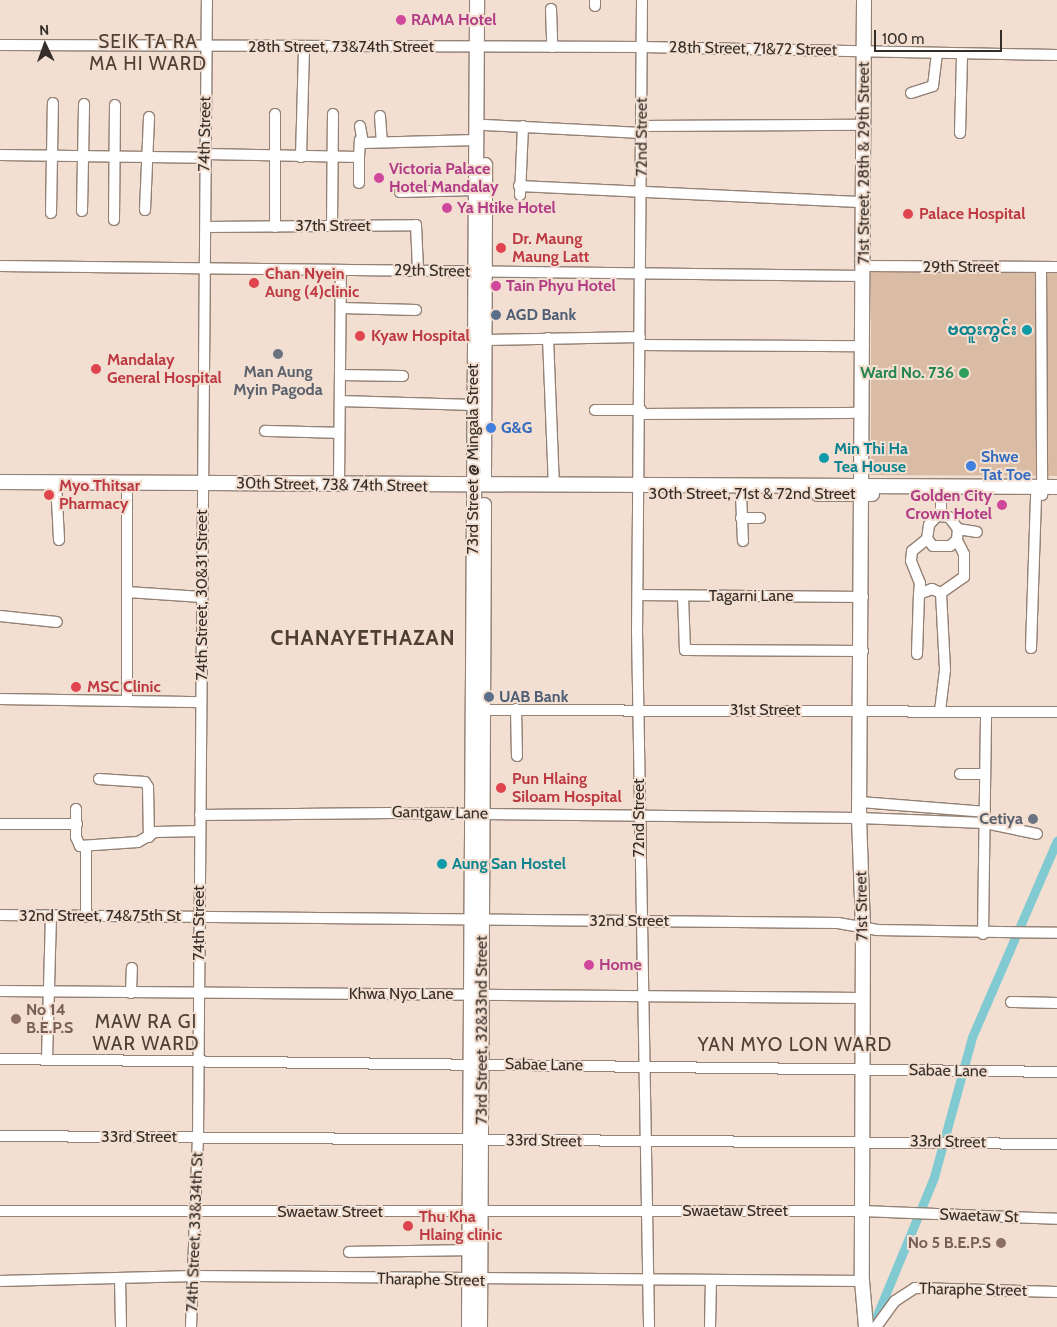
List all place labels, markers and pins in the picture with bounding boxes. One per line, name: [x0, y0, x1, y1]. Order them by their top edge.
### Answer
place label: RAMA Hotel: [411, 10, 496, 30]
marker: RAMA Hotel: [395, 14, 407, 26]
place label: Victoria Palace Hotel Mandalay: [389, 159, 499, 197]
marker: Victoria Palace Hotel Mandalay: [373, 172, 385, 184]
place label: Ya Htike Hotel: [457, 198, 556, 218]
marker: Ya Htike Hotel: [441, 202, 453, 214]
place label: Palace Hospital: [919, 204, 1026, 224]
marker: Palace Hospital: [901, 207, 915, 221]
place label: Dr. Maung Maung Latt: [512, 229, 589, 267]
marker: Dr. Maung Maung Latt: [494, 241, 508, 255]
place label: Chan Nyein Aung (4)clinic: [265, 264, 359, 302]
marker: Chan Nyein Aung (4)clinic: [247, 276, 261, 290]
place label: Tain Phyu Hotel: [506, 276, 616, 296]
marker: Tain Phyu Hotel: [490, 280, 502, 292]
place label: AGD Bank: [506, 305, 576, 325]
marker: AGD Bank: [490, 309, 502, 321]
place label: ဗထူးကွင်း: [947, 320, 1017, 340]
marker: ဗထူးကွင်း: [1021, 324, 1033, 336]
place label: Kyaw Hospital: [371, 326, 470, 346]
marker: Kyaw Hospital: [353, 329, 367, 343]
marker: Man Aung Myin Pagoda: [272, 348, 284, 360]
place label: Mandalay General Hospital: [107, 350, 222, 388]
marker: Mandalay General Hospital: [89, 362, 103, 376]
place label: Man Aung Myin Pagoda: [233, 362, 323, 400]
place label: Ward No. 736: [860, 363, 954, 383]
marker: Ward No. 736: [958, 367, 970, 379]
place label: G&G: [501, 418, 532, 438]
marker: G&G: [485, 422, 497, 434]
place label: Min Thi Ha Tea House: [834, 439, 908, 477]
place label: Shwe Tat Toe: [981, 447, 1031, 485]
marker: Min Thi Ha Tea House: [818, 452, 830, 464]
marker: Shwe Tat Toe: [965, 460, 977, 472]
place label: Myo Thitsar Pharmacy: [59, 476, 140, 514]
place label: Golden City Crown Hotel: [906, 486, 992, 524]
marker: Myo Thitsar Pharmacy: [43, 489, 55, 501]
marker: Golden City Crown Hotel: [996, 499, 1008, 511]
place label: MSC Clinic: [87, 677, 161, 697]
marker: MSC Clinic: [69, 680, 83, 694]
place label: UAB Bank: [499, 687, 568, 707]
marker: UAB Bank: [483, 691, 495, 703]
place label: Pun Hlaing Siloam Hospital: [512, 769, 622, 807]
marker: Pun Hlaing Siloam Hospital: [494, 781, 508, 795]
place label: Cetiya: [979, 809, 1023, 829]
marker: Cetiya: [1027, 813, 1039, 825]
place label: Aung San Hostel: [452, 854, 566, 874]
marker: Aung San Hostel: [436, 858, 448, 870]
place label: Home: [599, 955, 642, 975]
marker: Home: [583, 959, 595, 971]
place label: No 14 B.E.P.S: [26, 1000, 73, 1038]
marker: No 14 B.E.P.S: [10, 1013, 22, 1025]
place label: Thu Kha Hlaing clinic: [419, 1207, 502, 1245]
marker: Thu Kha Hlaing clinic: [401, 1219, 415, 1233]
place label: No 5 B.E.P.S: [908, 1233, 991, 1253]
marker: No 5 B.E.P.S: [995, 1237, 1007, 1249]

